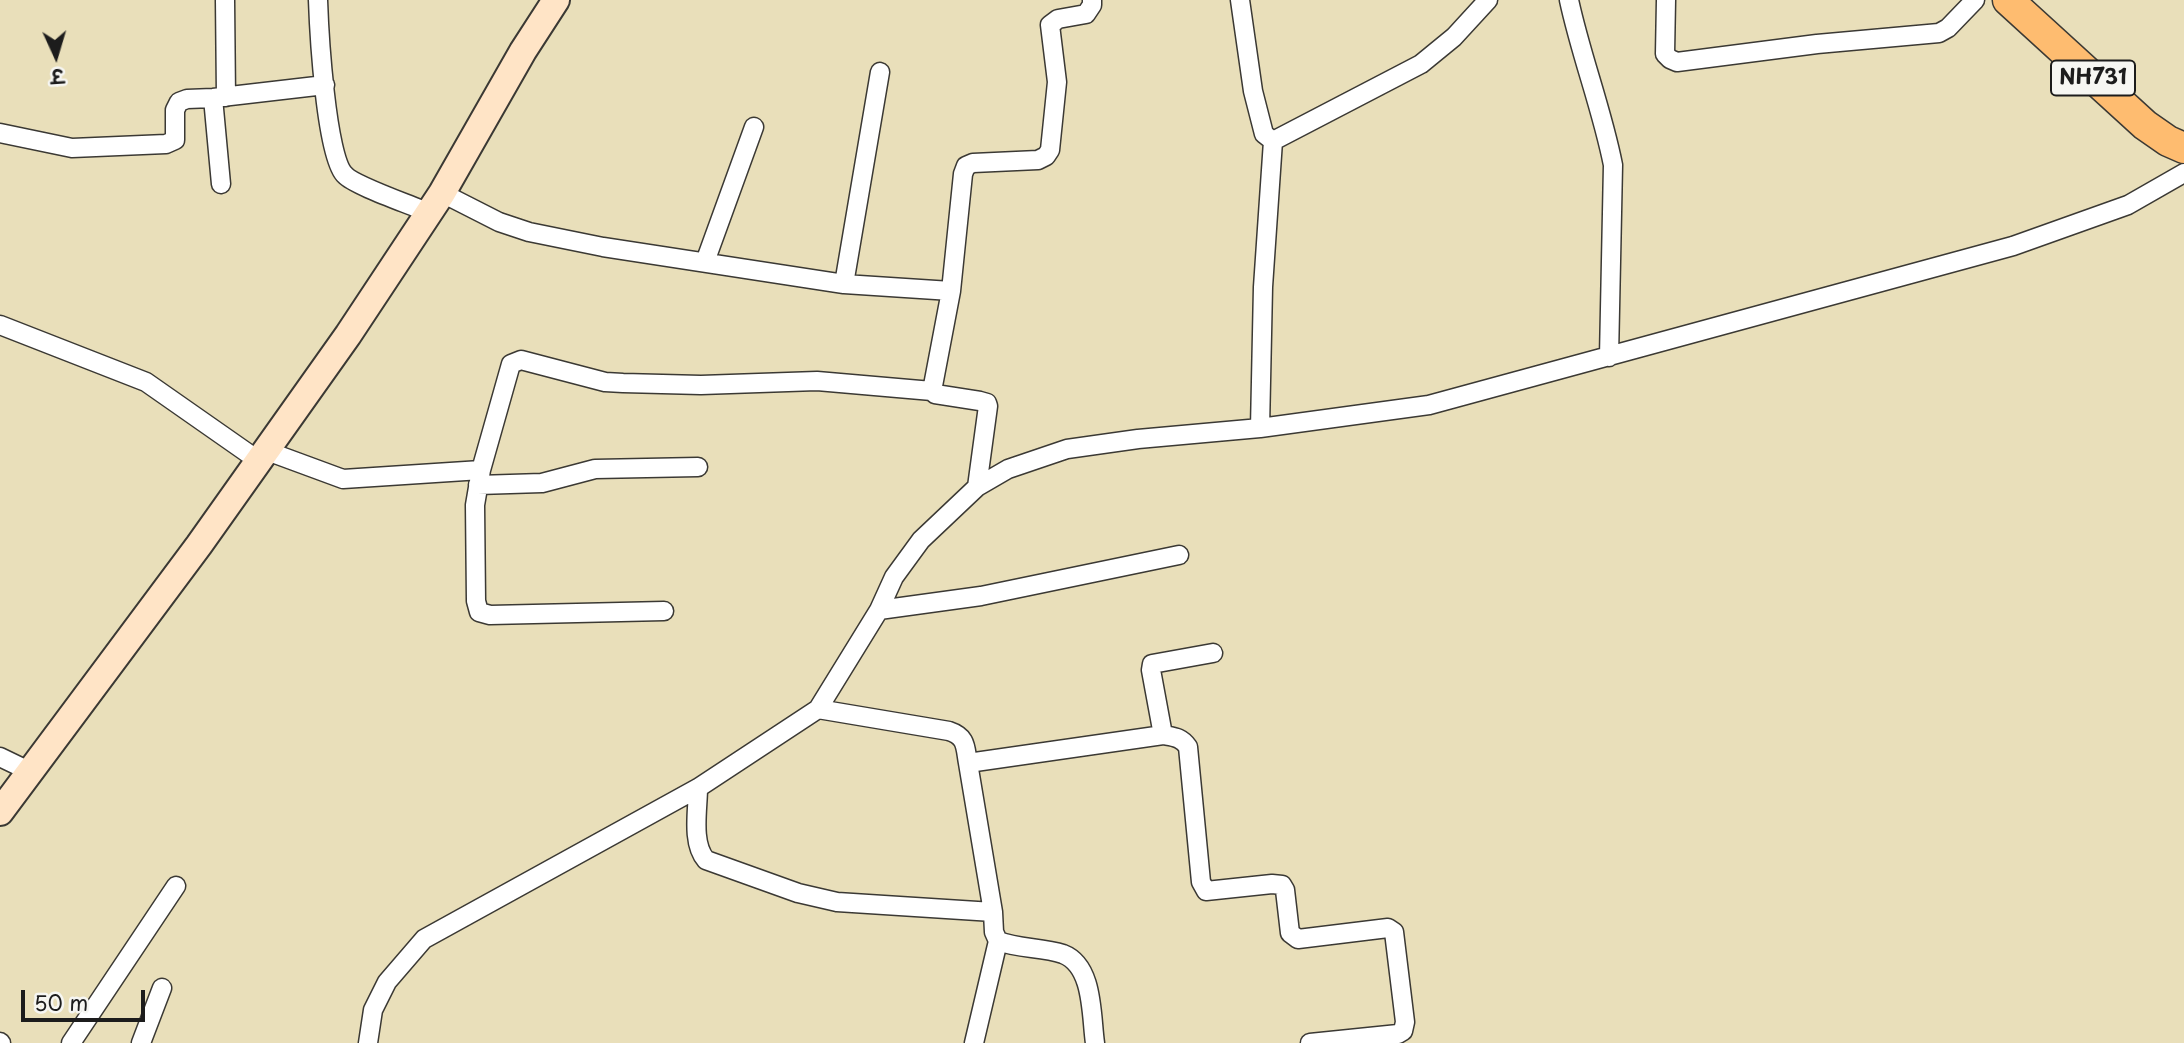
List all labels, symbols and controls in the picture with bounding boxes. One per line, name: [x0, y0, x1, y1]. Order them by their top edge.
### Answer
north arrow: [21, 21, 91, 91]
road number: NH731: [2051, 60, 2135, 96]
text: उ: [50, 63, 65, 91]
scale bar: [24, 976, 149, 1020]
text: 50 m: [34, 986, 88, 1018]

